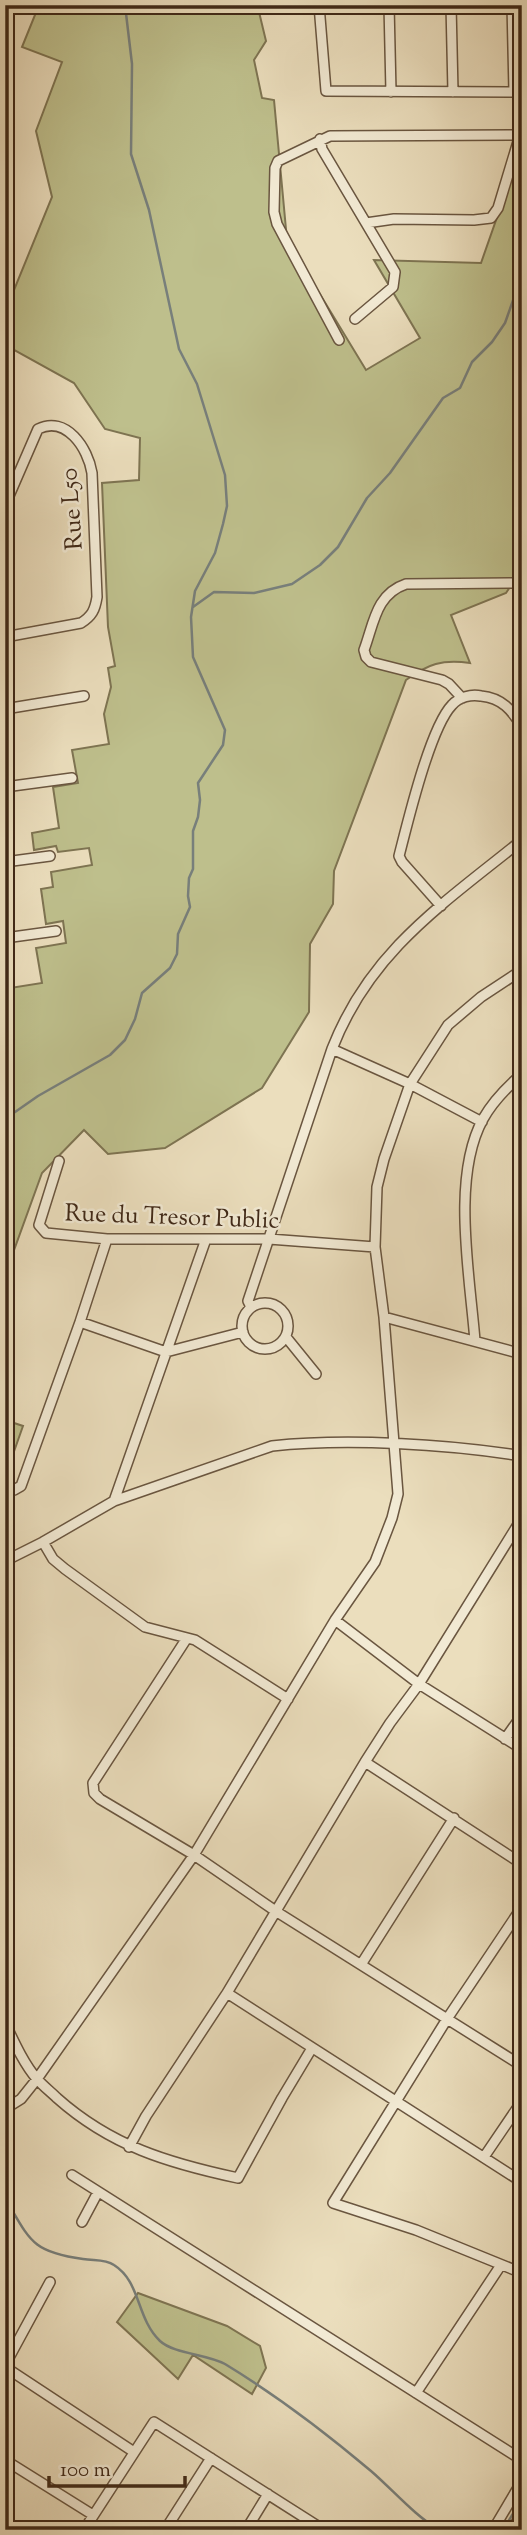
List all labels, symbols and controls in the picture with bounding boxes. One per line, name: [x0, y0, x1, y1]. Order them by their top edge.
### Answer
street label: Rue L50: [53, 467, 93, 551]
street label: Rue du Tresor Public: [64, 1197, 280, 1239]
scale bar: [49, 2444, 186, 2488]
text: 100 m: [60, 2456, 111, 2486]

